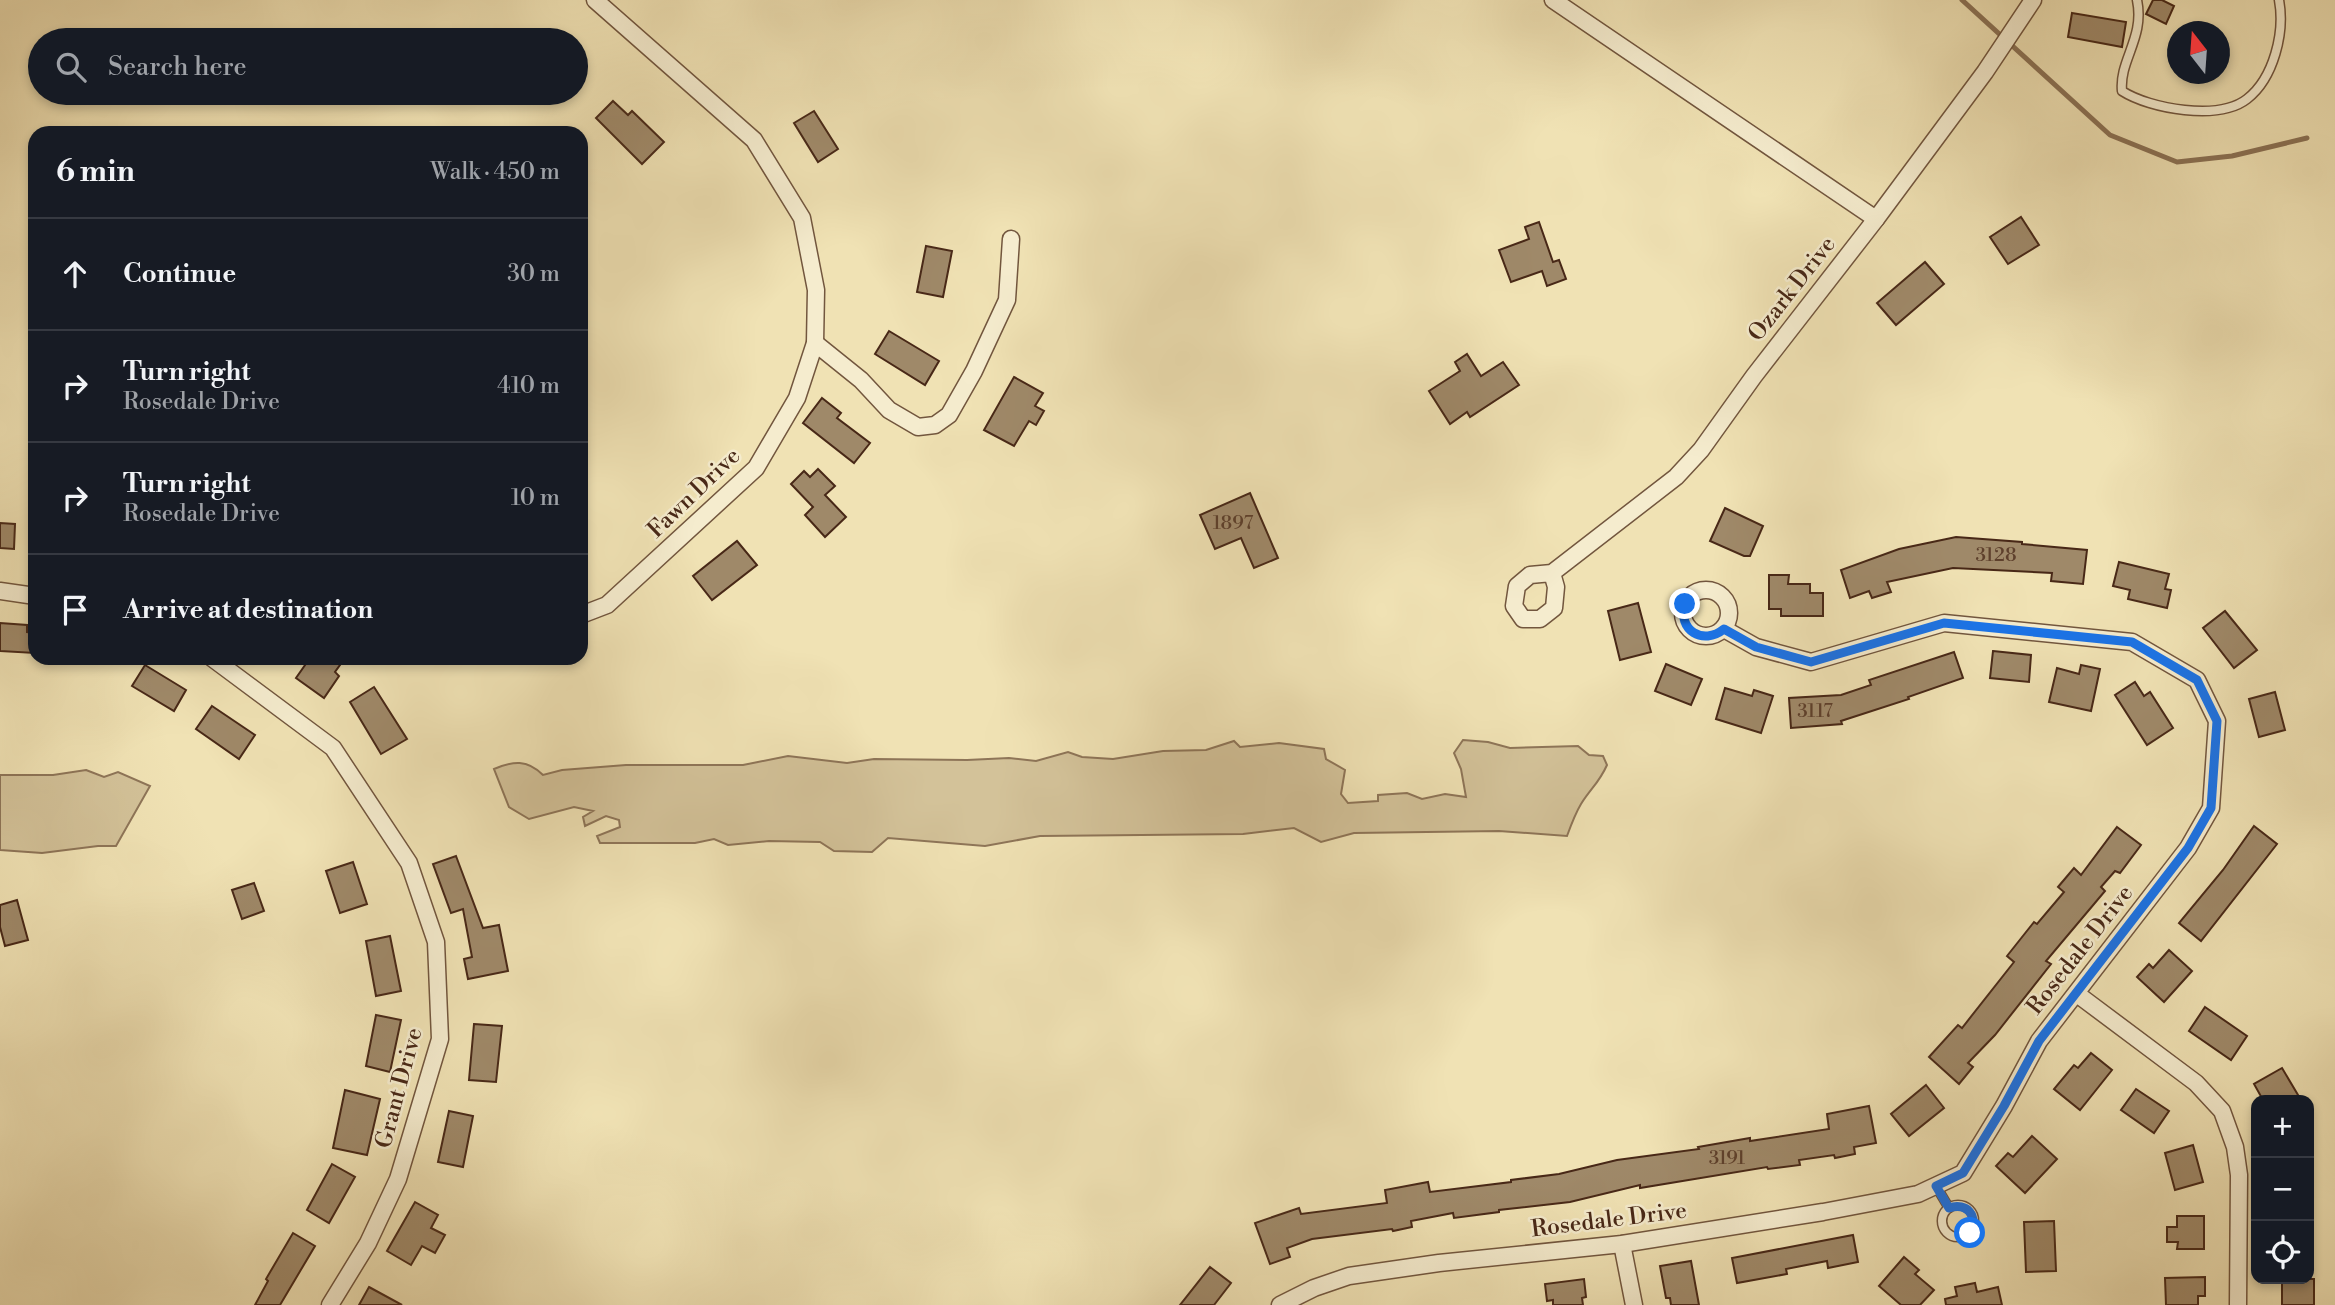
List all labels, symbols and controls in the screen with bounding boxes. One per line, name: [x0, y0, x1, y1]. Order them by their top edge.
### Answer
north arrow: [2167, 21, 2230, 84]
search box: [28, 28, 588, 105]
icon: search: [52, 48, 90, 86]
text: Search here: [108, 51, 247, 83]
text: 6 min: [56, 153, 135, 191]
text: Walk · 450 m: [430, 158, 560, 186]
street label: Ozark Drive: [1742, 231, 1842, 347]
icon: ahead: [56, 255, 94, 293]
text: Continue: [123, 258, 236, 290]
text: 30 m: [507, 260, 560, 288]
text: Turn right: [123, 356, 251, 388]
icon: right: [56, 367, 94, 405]
text: 410 m: [497, 372, 560, 400]
text: Rosedale Drive: [123, 388, 280, 416]
street label: Fawn Drive: [642, 442, 746, 544]
text: Turn right: [123, 468, 251, 500]
icon: right: [56, 479, 94, 517]
text: 10 m: [511, 484, 560, 512]
text: Rosedale Drive: [123, 500, 280, 528]
house number: 1897: [1213, 511, 1254, 535]
house number: 3128: [1975, 543, 2017, 567]
route end: [1669, 588, 1700, 619]
icon: arrive: [56, 591, 94, 629]
text: Arrive at destination: [123, 594, 373, 626]
house number: 3117: [1797, 699, 1833, 723]
street label: Rosedale Drive: [2021, 880, 2139, 1020]
street label: Grant Drive: [369, 1025, 429, 1151]
map controls: [2251, 1095, 2314, 1284]
button: +: [2251, 1095, 2314, 1158]
house number: 3191: [1709, 1146, 1745, 1170]
button: −: [2251, 1158, 2314, 1221]
street label: Rosedale Drive: [1530, 1197, 1688, 1243]
route start: [1954, 1217, 1985, 1248]
button: locate: [2251, 1221, 2314, 1284]

